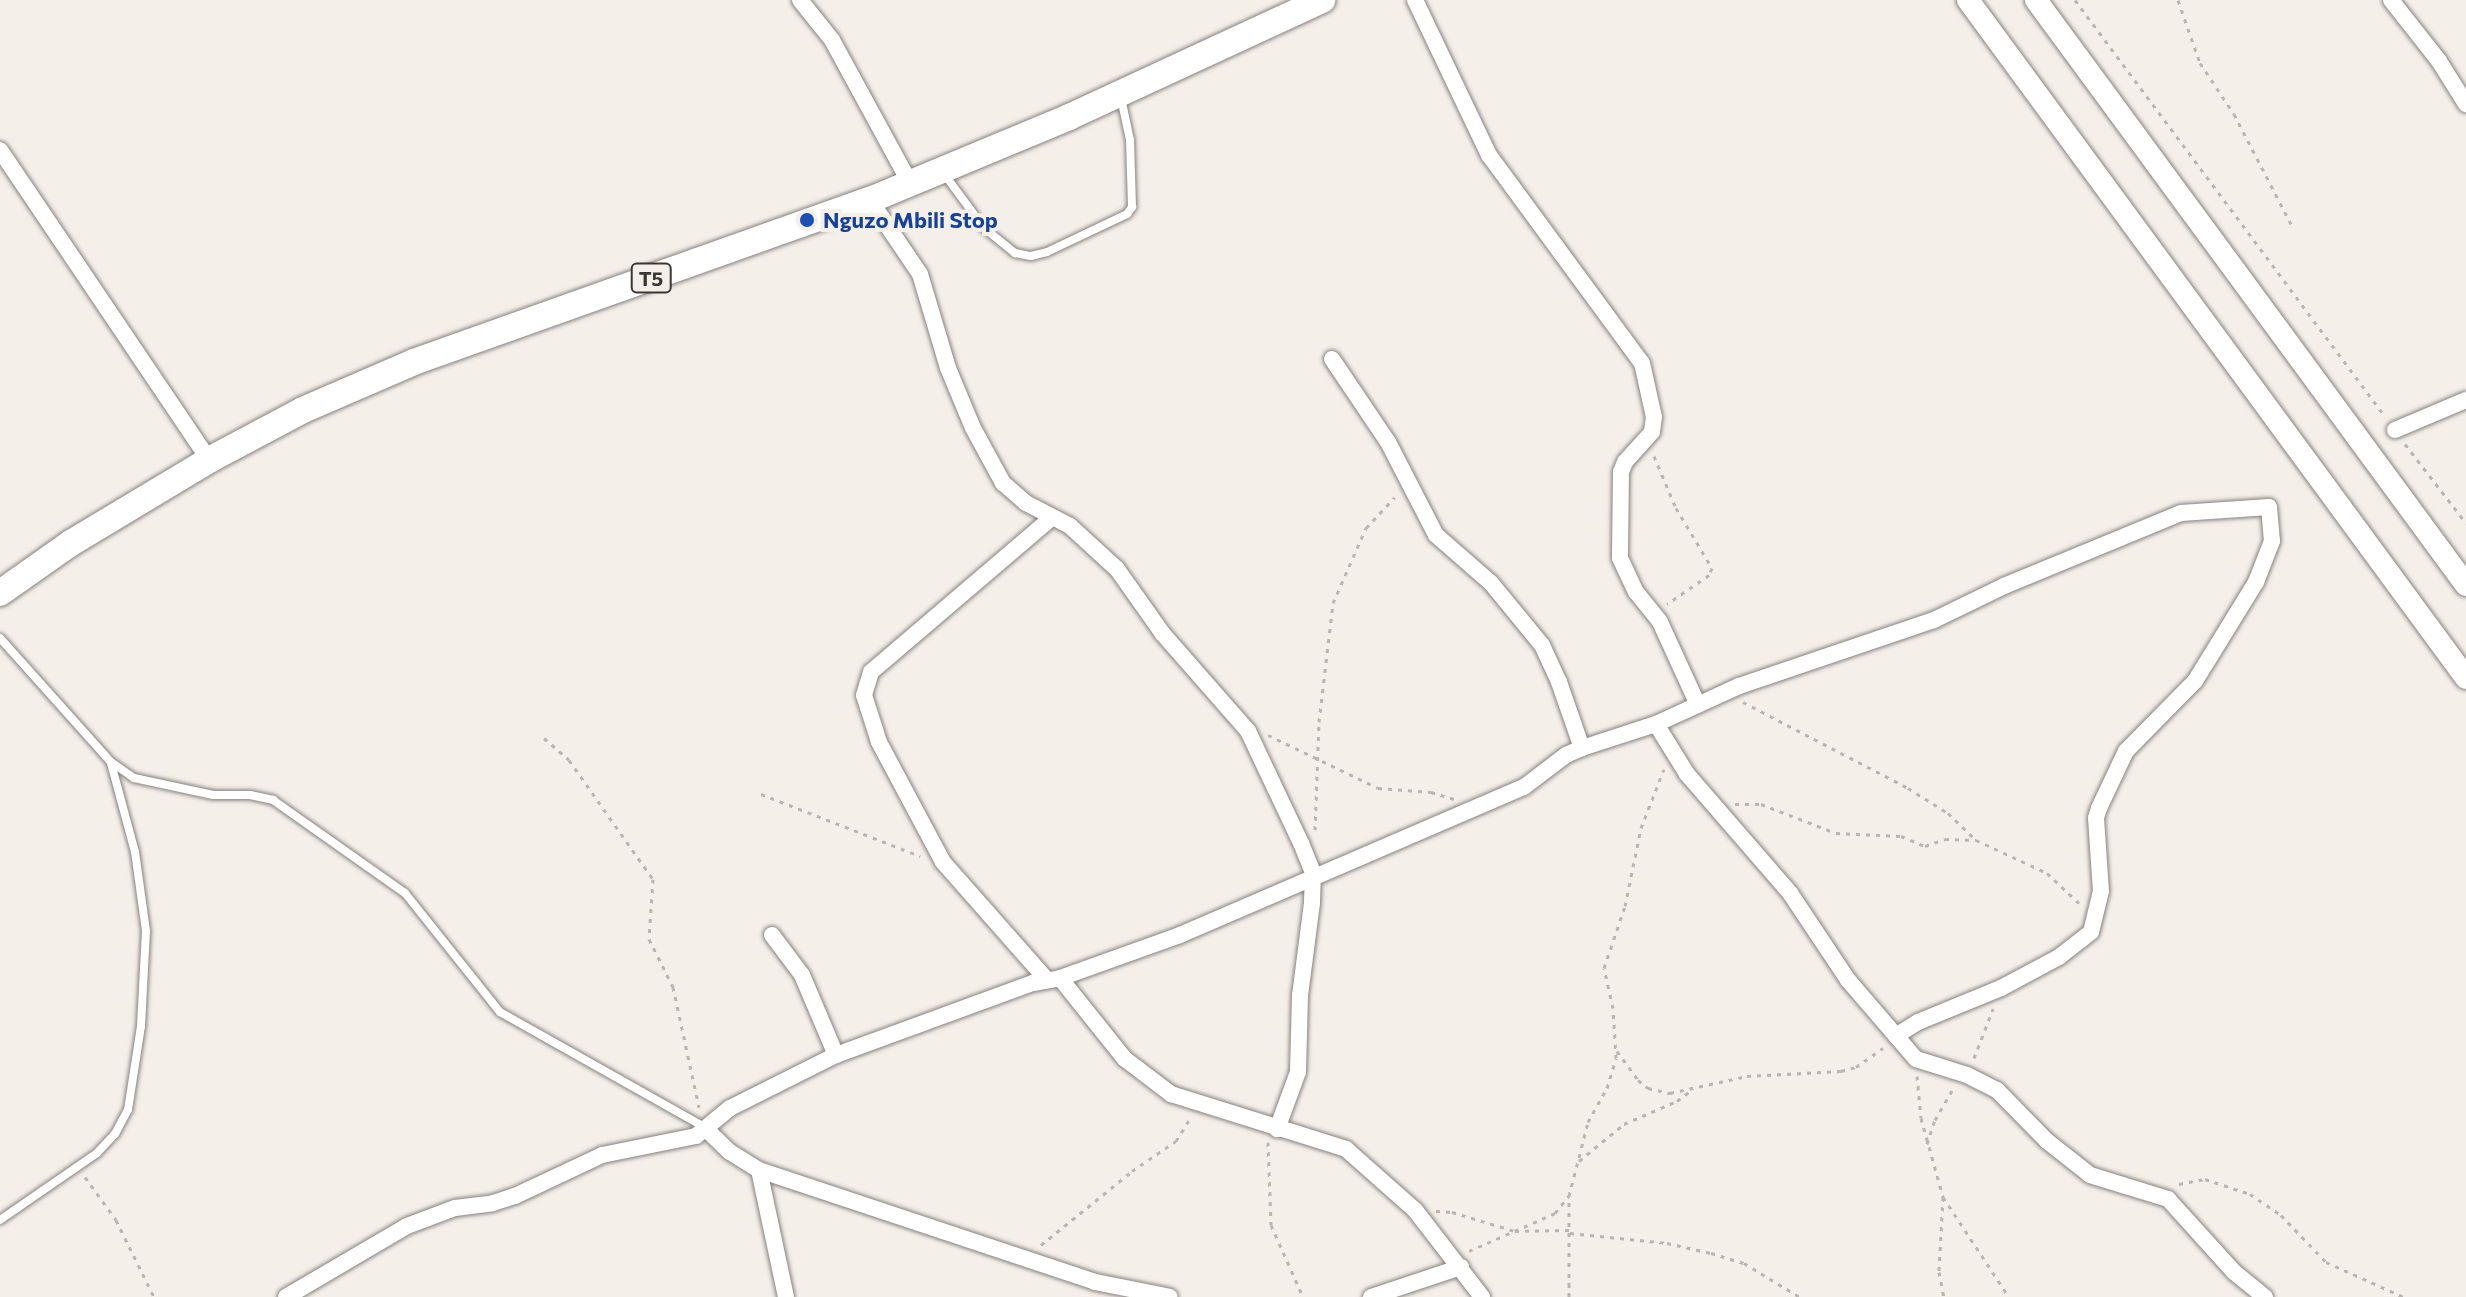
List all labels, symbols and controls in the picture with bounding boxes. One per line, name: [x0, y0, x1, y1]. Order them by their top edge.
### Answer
place label: Nguzo Mbili Stop: [823, 207, 998, 233]
marker: Nguzo Mbili Stop: [798, 211, 816, 229]
road number: T5: [629, 262, 673, 294]

